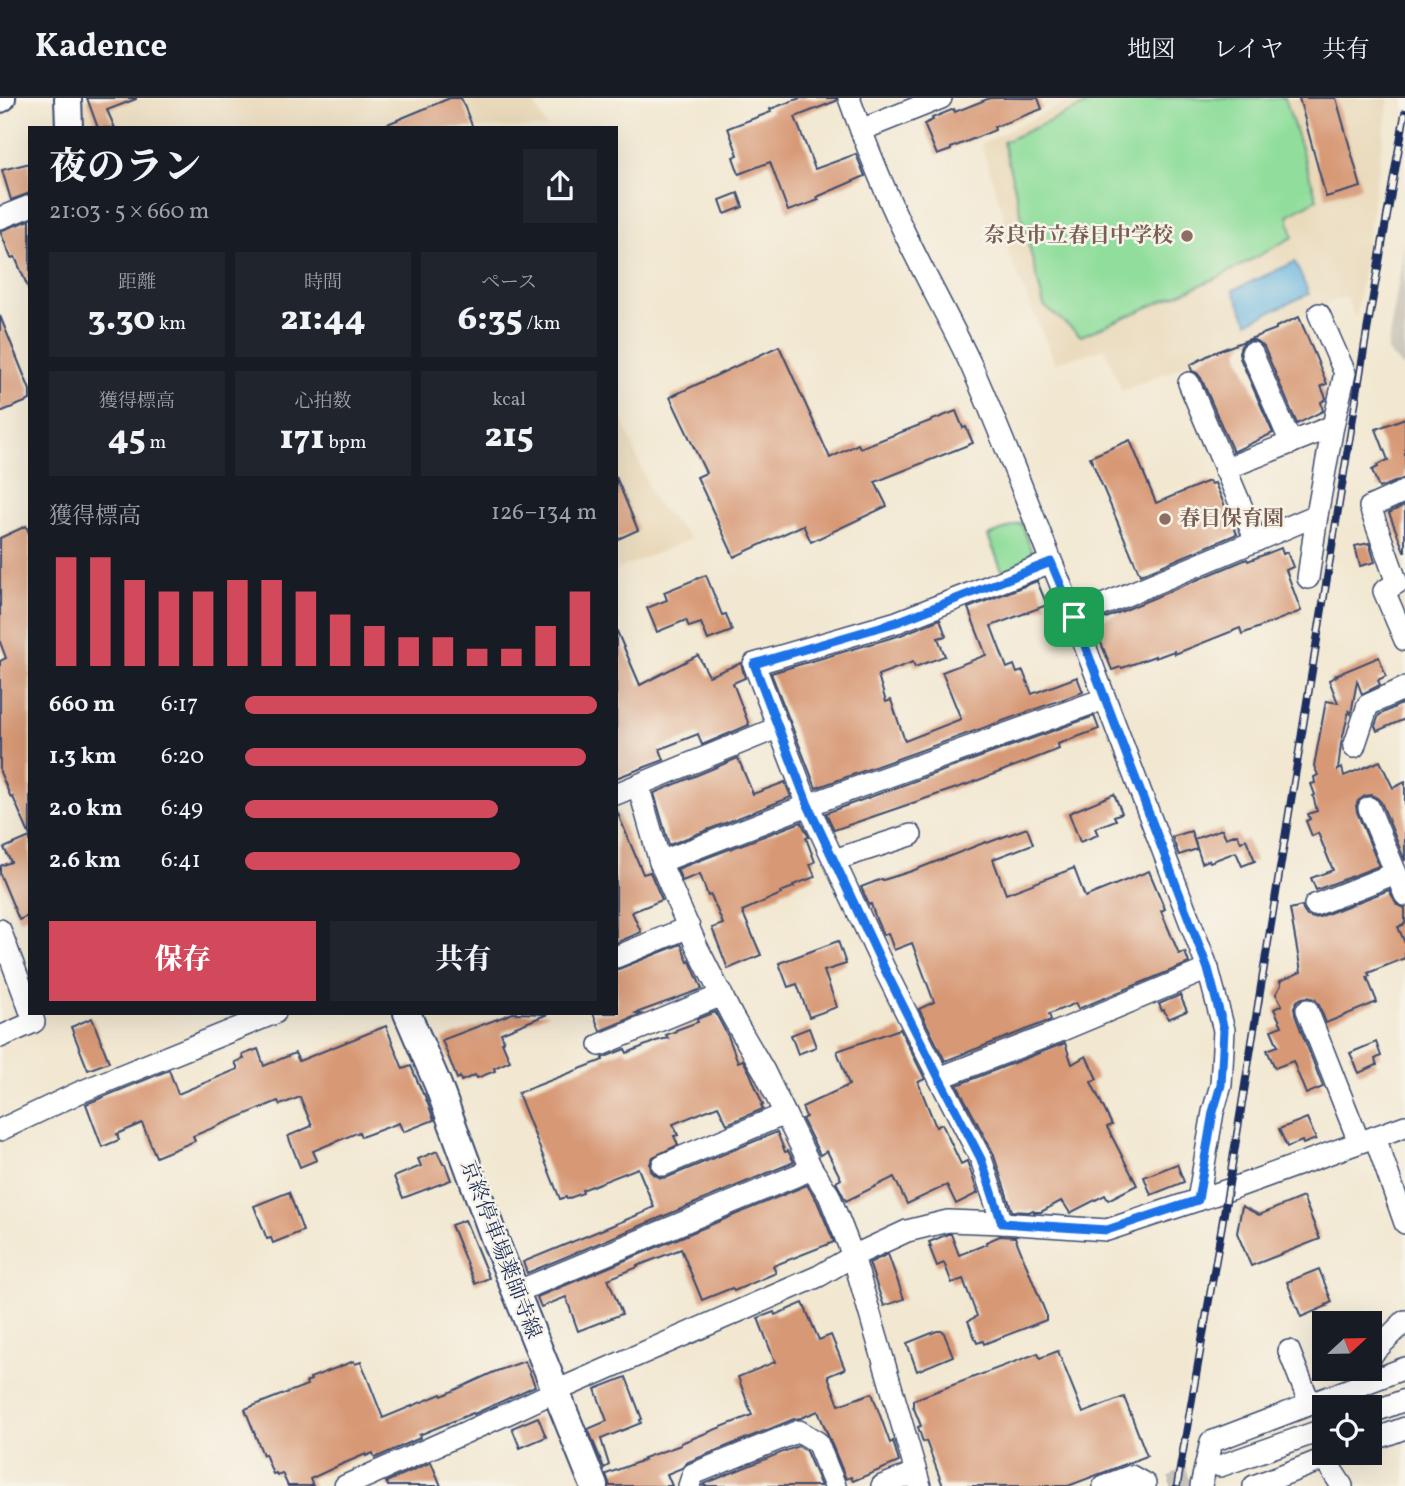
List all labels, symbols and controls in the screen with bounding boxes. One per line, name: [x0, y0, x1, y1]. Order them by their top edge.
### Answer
text: Kadence: [35, 25, 167, 71]
text: 地図: [1127, 34, 1175, 68]
text: レイヤ: [1213, 34, 1284, 68]
text: 共有: [1322, 34, 1370, 68]
text: 夜のラン: [49, 143, 201, 196]
button: share: [523, 149, 597, 223]
text: 21:03 · 5 × 660 m: [49, 196, 209, 228]
place label: 奈良市立春日中学校: [984, 222, 1173, 251]
marker: 奈良市立春日中学校: [1179, 228, 1195, 244]
text: 距離: [118, 270, 156, 296]
text: 時間: [304, 270, 342, 296]
text: ペース: [481, 270, 537, 296]
text: 3.30: [88, 296, 155, 344]
text: 21:44: [280, 296, 366, 344]
text: 6:35: [457, 296, 523, 344]
text: km: [155, 311, 186, 337]
text: /km: [523, 311, 561, 337]
text: kcal: [492, 387, 526, 413]
text: 獲得標高: [99, 389, 175, 415]
text: 心拍数: [294, 389, 352, 415]
text: 215: [484, 413, 534, 461]
text: 45: [108, 415, 146, 463]
text: 171: [279, 415, 325, 463]
text: m: [146, 430, 166, 456]
text: bpm: [325, 430, 367, 456]
text: 126–134 m: [491, 497, 597, 529]
text: 獲得標高: [49, 501, 141, 533]
place label: 春日保育園: [1179, 505, 1284, 534]
marker: 春日保育園: [1157, 511, 1173, 527]
pin: [1044, 587, 1104, 647]
icon: arrive: [1055, 598, 1093, 636]
text: 660 m: [49, 689, 115, 721]
text: 6:17: [161, 689, 198, 721]
text: 1.3 km: [49, 741, 117, 773]
text: 6:20: [161, 741, 204, 773]
text: 2.0 km: [49, 793, 122, 825]
text: 6:49: [161, 793, 203, 825]
text: 2.6 km: [49, 845, 121, 877]
text: 6:41: [161, 845, 201, 877]
button: 保存: [49, 921, 316, 1001]
button: 共有: [330, 921, 597, 1001]
street label: 京終停車場薬師寺線: [453, 1157, 547, 1343]
north arrow: [1312, 1311, 1382, 1381]
map controls: [1312, 1311, 1382, 1465]
button: locate: [1312, 1395, 1382, 1465]

